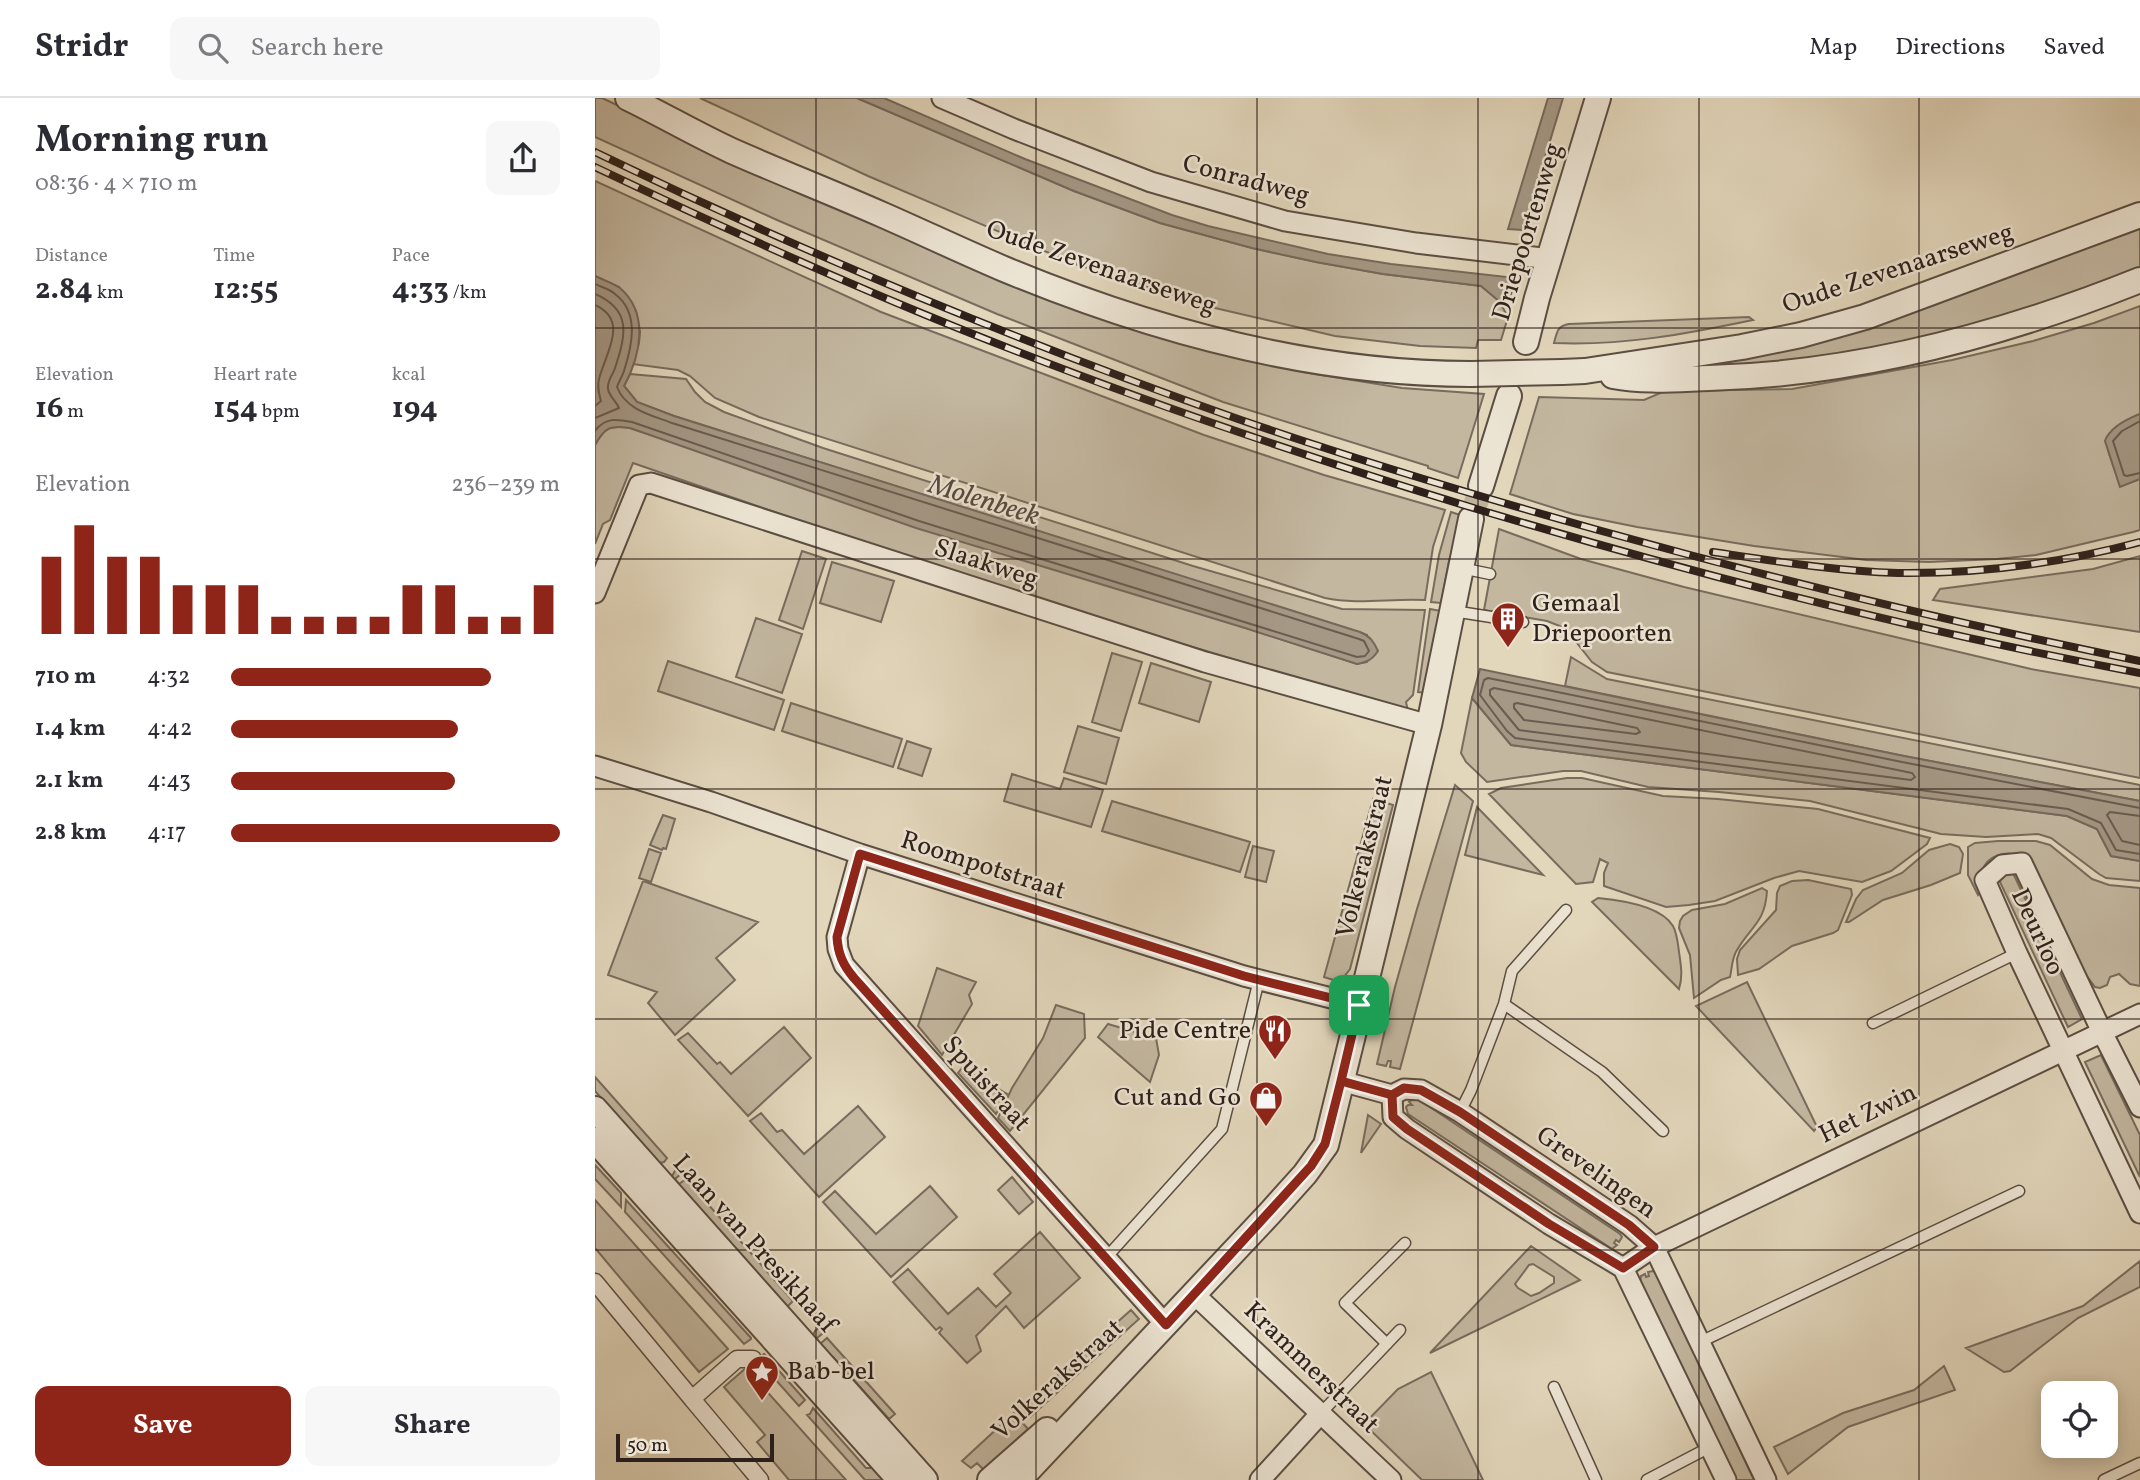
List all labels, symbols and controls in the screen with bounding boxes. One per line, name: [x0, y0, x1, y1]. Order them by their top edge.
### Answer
search box: [170, 17, 660, 80]
text: Stridr: [35, 25, 128, 71]
icon: search: [194, 29, 232, 67]
text: Search here: [250, 30, 384, 66]
text: Map: [1809, 31, 1857, 65]
text: Directions: [1895, 31, 2005, 65]
text: Saved: [2043, 31, 2105, 65]
text: Morning run: [35, 115, 269, 168]
button: share: [486, 121, 560, 195]
street label: Driepoortenweg: [1484, 138, 1572, 326]
street label: Conradweg: [1178, 146, 1314, 214]
text: 08:36 · 4 × 710 m: [35, 168, 198, 200]
street label: Oude Zevenaarseweg: [981, 212, 1221, 324]
street label: Oude Zevenaarseweg: [1778, 215, 2018, 323]
text: Distance: [35, 243, 108, 269]
text: Time: [213, 243, 255, 269]
text: Pace: [392, 243, 430, 269]
text: 2.84: [35, 269, 93, 311]
text: 12:55: [213, 269, 278, 311]
text: 4:33: [392, 269, 449, 311]
text: km: [93, 280, 124, 306]
text: /km: [449, 280, 487, 306]
text: Elevation: [35, 362, 114, 388]
text: Heart rate: [213, 362, 297, 388]
text: kcal: [392, 362, 425, 388]
text: 16: [35, 388, 64, 430]
text: 154: [213, 388, 258, 430]
text: 194: [392, 388, 438, 430]
text: m: [64, 399, 84, 425]
text: bpm: [258, 399, 300, 425]
water label: Molenbeek: [923, 465, 1044, 536]
text: Elevation: [35, 469, 131, 501]
text: 236–239 m: [451, 469, 560, 501]
street label: Slaakweg: [929, 530, 1043, 598]
place label: Gemaal Driepoorten: [1532, 586, 1672, 652]
building icon: Gemaal Driepoorten: [1489, 600, 1527, 649]
text: 710 m: [35, 661, 96, 693]
text: 4:32: [147, 661, 190, 693]
text: 1.4 km: [35, 713, 106, 745]
text: 4:42: [147, 713, 192, 745]
text: 2.1 km: [35, 765, 104, 797]
text: 4:43: [147, 765, 191, 797]
street label: Volkerakstraat: [1327, 772, 1403, 942]
text: 2.8 km: [35, 817, 107, 849]
text: 4:17: [147, 817, 186, 849]
street label: Roompotstraat: [896, 822, 1070, 910]
street label: Deurloo: [2001, 883, 2073, 981]
pin: [1329, 975, 1389, 1035]
icon: arrive: [1340, 986, 1378, 1024]
restaurant icon: Pide Centre: [1256, 1012, 1294, 1061]
place label: Pide Centre: [1119, 1013, 1251, 1049]
street label: Spuistraat: [933, 1028, 1039, 1140]
street label: Het Zwin: [1813, 1075, 1923, 1153]
shop icon: Cut and Go: [1247, 1079, 1285, 1128]
place label: Cut and Go: [1114, 1080, 1241, 1116]
street label: Grevelingen: [1528, 1118, 1664, 1228]
street label: Laan van Presikhaaf: [664, 1147, 846, 1343]
street label: Krammerstraat: [1235, 1294, 1387, 1442]
street label: Volkerakstraat: [984, 1311, 1132, 1449]
place icon: Bab-bel: [743, 1353, 781, 1402]
place label: Bab-bel: [787, 1354, 875, 1390]
map controls: [2041, 1381, 2118, 1458]
button: locate: [2041, 1381, 2118, 1458]
button: Save: [35, 1386, 291, 1466]
button: Share: [305, 1386, 560, 1466]
scale bar: [616, 1431, 773, 1463]
text: 50 m: [627, 1433, 668, 1459]

